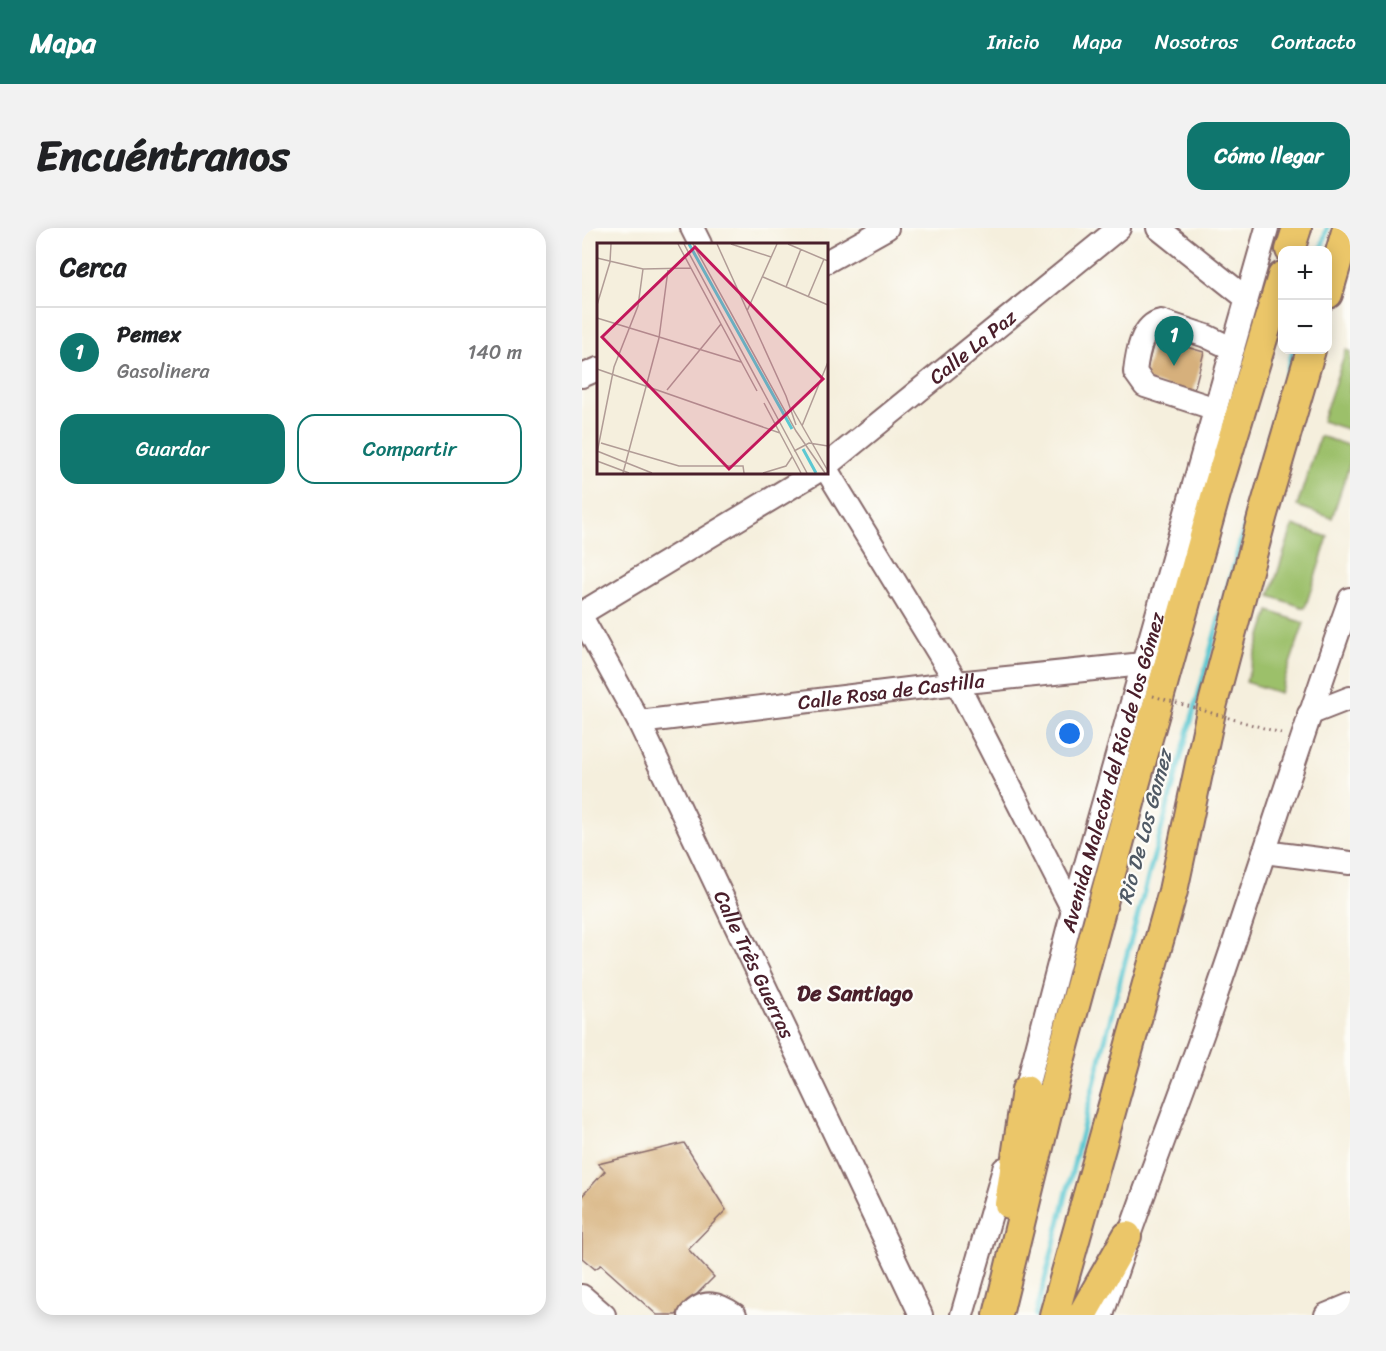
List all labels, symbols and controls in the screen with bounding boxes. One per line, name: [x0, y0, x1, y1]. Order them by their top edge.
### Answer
text: Mapa: [30, 18, 96, 67]
text: Inicio: [987, 23, 1039, 61]
text: Mapa: [1072, 23, 1122, 61]
text: Nosotros: [1155, 23, 1238, 61]
text: Contacto: [1271, 23, 1356, 61]
text: Encuéntranos: [36, 119, 289, 193]
button: Cómo llegar: [1187, 122, 1350, 190]
inset map: [597, 243, 828, 474]
text: Cerca: [60, 244, 126, 290]
map controls: [1278, 246, 1332, 354]
button: +: [1278, 246, 1332, 300]
street label: Calle La Paz: [921, 300, 1025, 394]
button: −: [1278, 300, 1332, 354]
text: Pemex: [117, 315, 181, 354]
pin: 1: [1154, 316, 1194, 366]
text: 1: [75, 335, 84, 370]
text: 140 m: [468, 335, 522, 370]
text: Gasolinera: [117, 354, 209, 389]
button: Guardar: [60, 414, 285, 484]
button: Compartir: [297, 414, 522, 484]
street label: Avenida Malecón del Río de los Gómez: [1051, 607, 1175, 937]
street label: Calle Rosa de Castilla: [796, 663, 987, 720]
your location: [1055, 719, 1084, 748]
water label: Rio De Los Gomez: [1106, 743, 1185, 908]
street label: Calle Três Guerras: [703, 884, 805, 1045]
district label: De Santiago: [797, 974, 914, 1013]

